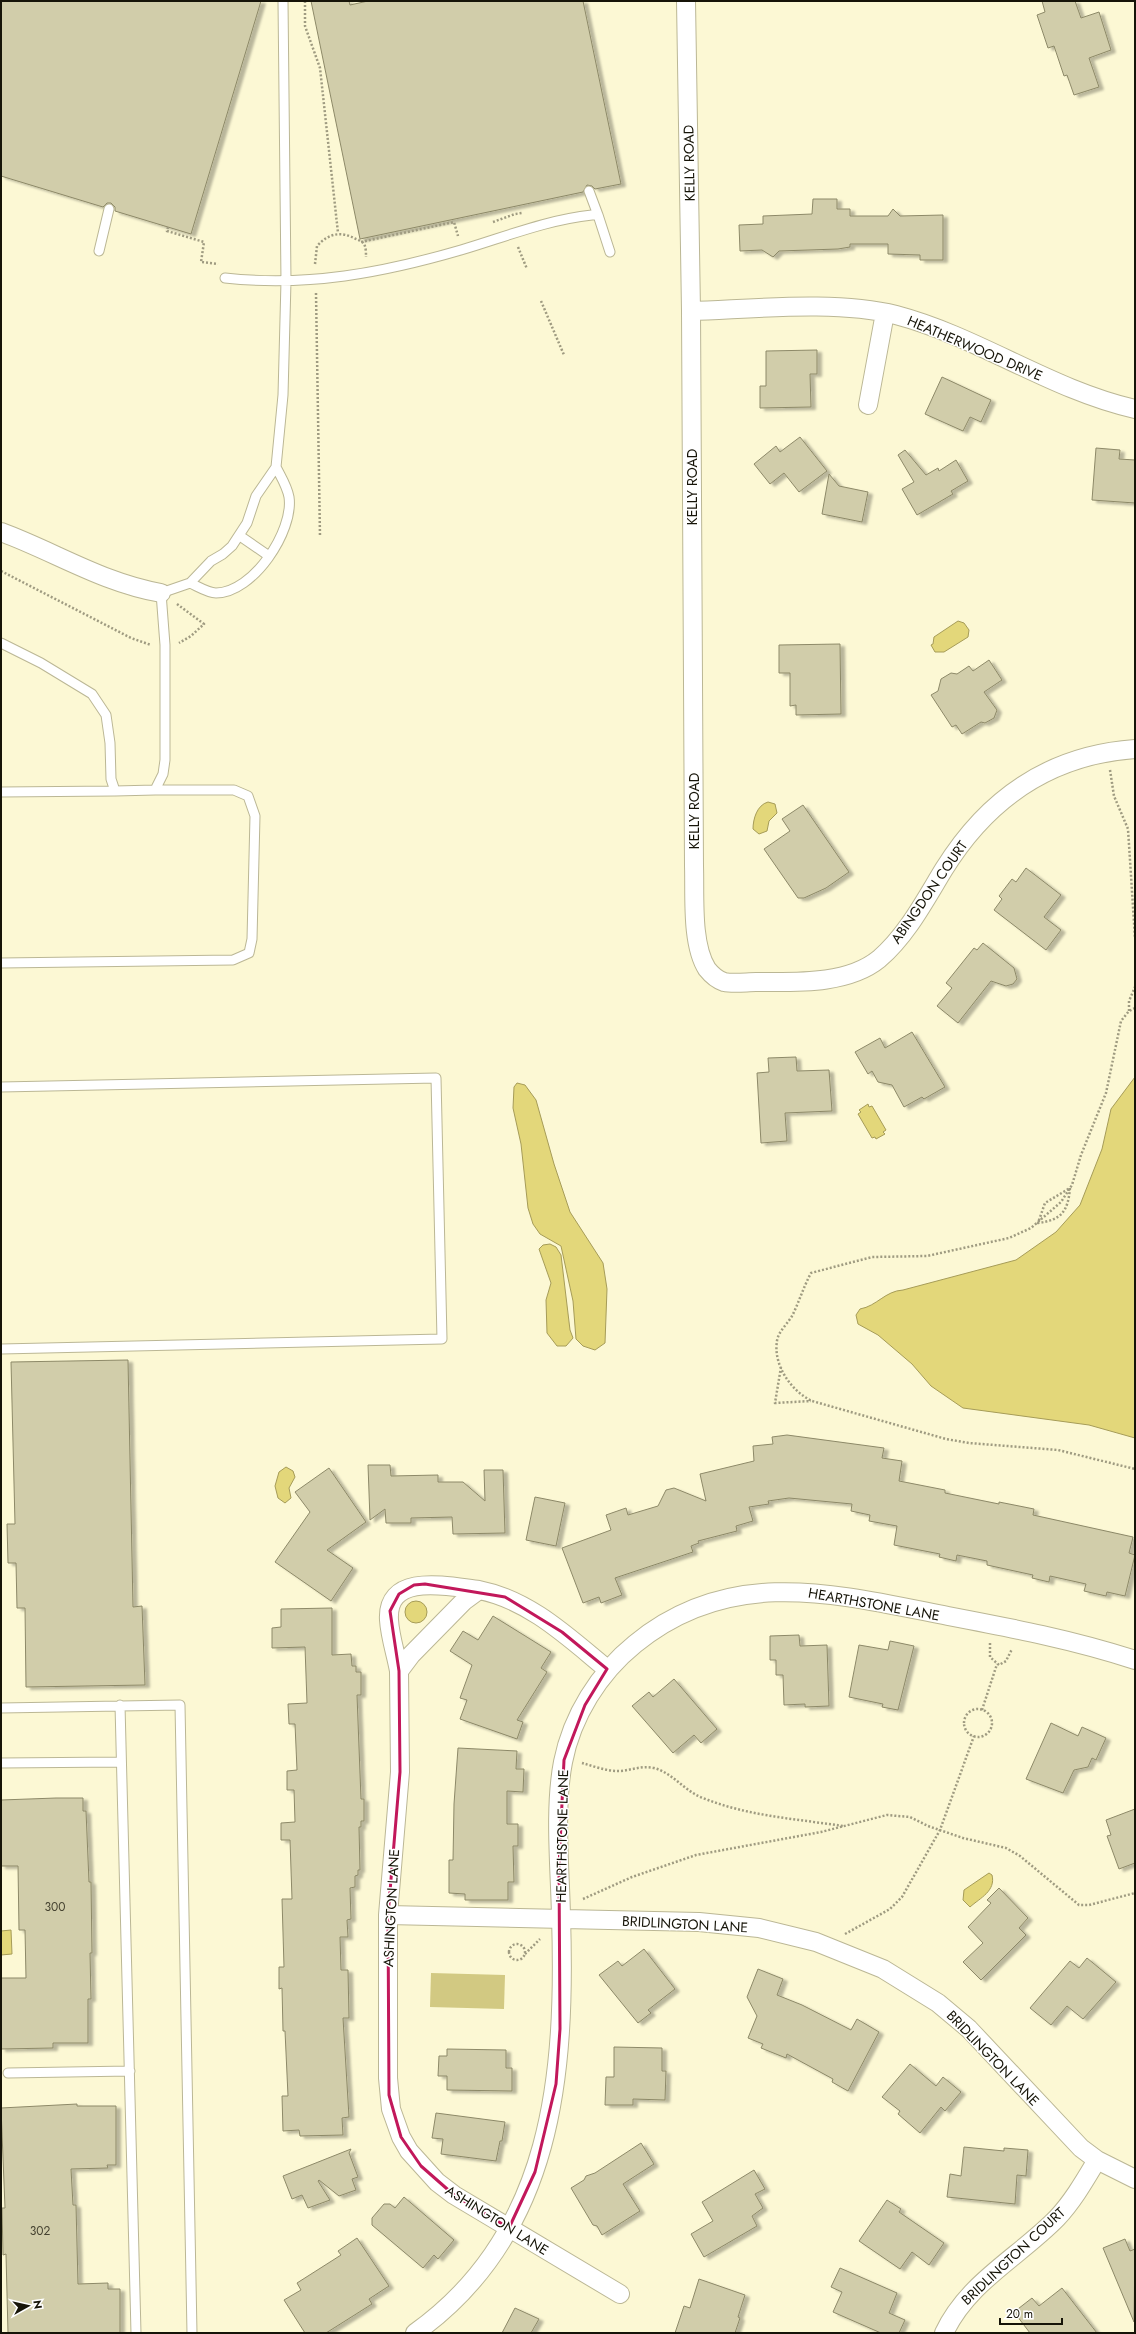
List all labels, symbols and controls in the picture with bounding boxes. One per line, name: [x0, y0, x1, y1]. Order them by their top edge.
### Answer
street label: KELLY ROAD: [678, 125, 700, 201]
street label: HEATHERWOOD DRIVE: [904, 310, 1046, 386]
street label: KELLY ROAD: [682, 449, 702, 525]
street label: KELLY ROAD: [684, 773, 704, 849]
street label: ABINGDON COURT: [886, 836, 972, 948]
street label: HEARTHSTONE LANE: [807, 1583, 941, 1625]
street label: HEARTHSTONE LANE: [551, 1769, 573, 1903]
street label: ASHINGTON LANE: [378, 1849, 404, 1967]
house number: 300: [45, 1898, 65, 1916]
street label: BRIDLINGTON LANE: [622, 1911, 748, 1937]
street label: BRIDLINGTON LANE: [942, 2006, 1044, 2110]
street label: ASHINGTON LANE: [442, 2180, 552, 2260]
street label: BRIDLINGTON COURT: [957, 2202, 1070, 2309]
house number: 302: [30, 2222, 50, 2240]
north arrow: [8, 2286, 48, 2326]
text: N: [29, 2299, 46, 2310]
scale bar: [1000, 2300, 1062, 2326]
text: 20 m: [1006, 2305, 1033, 2323]

